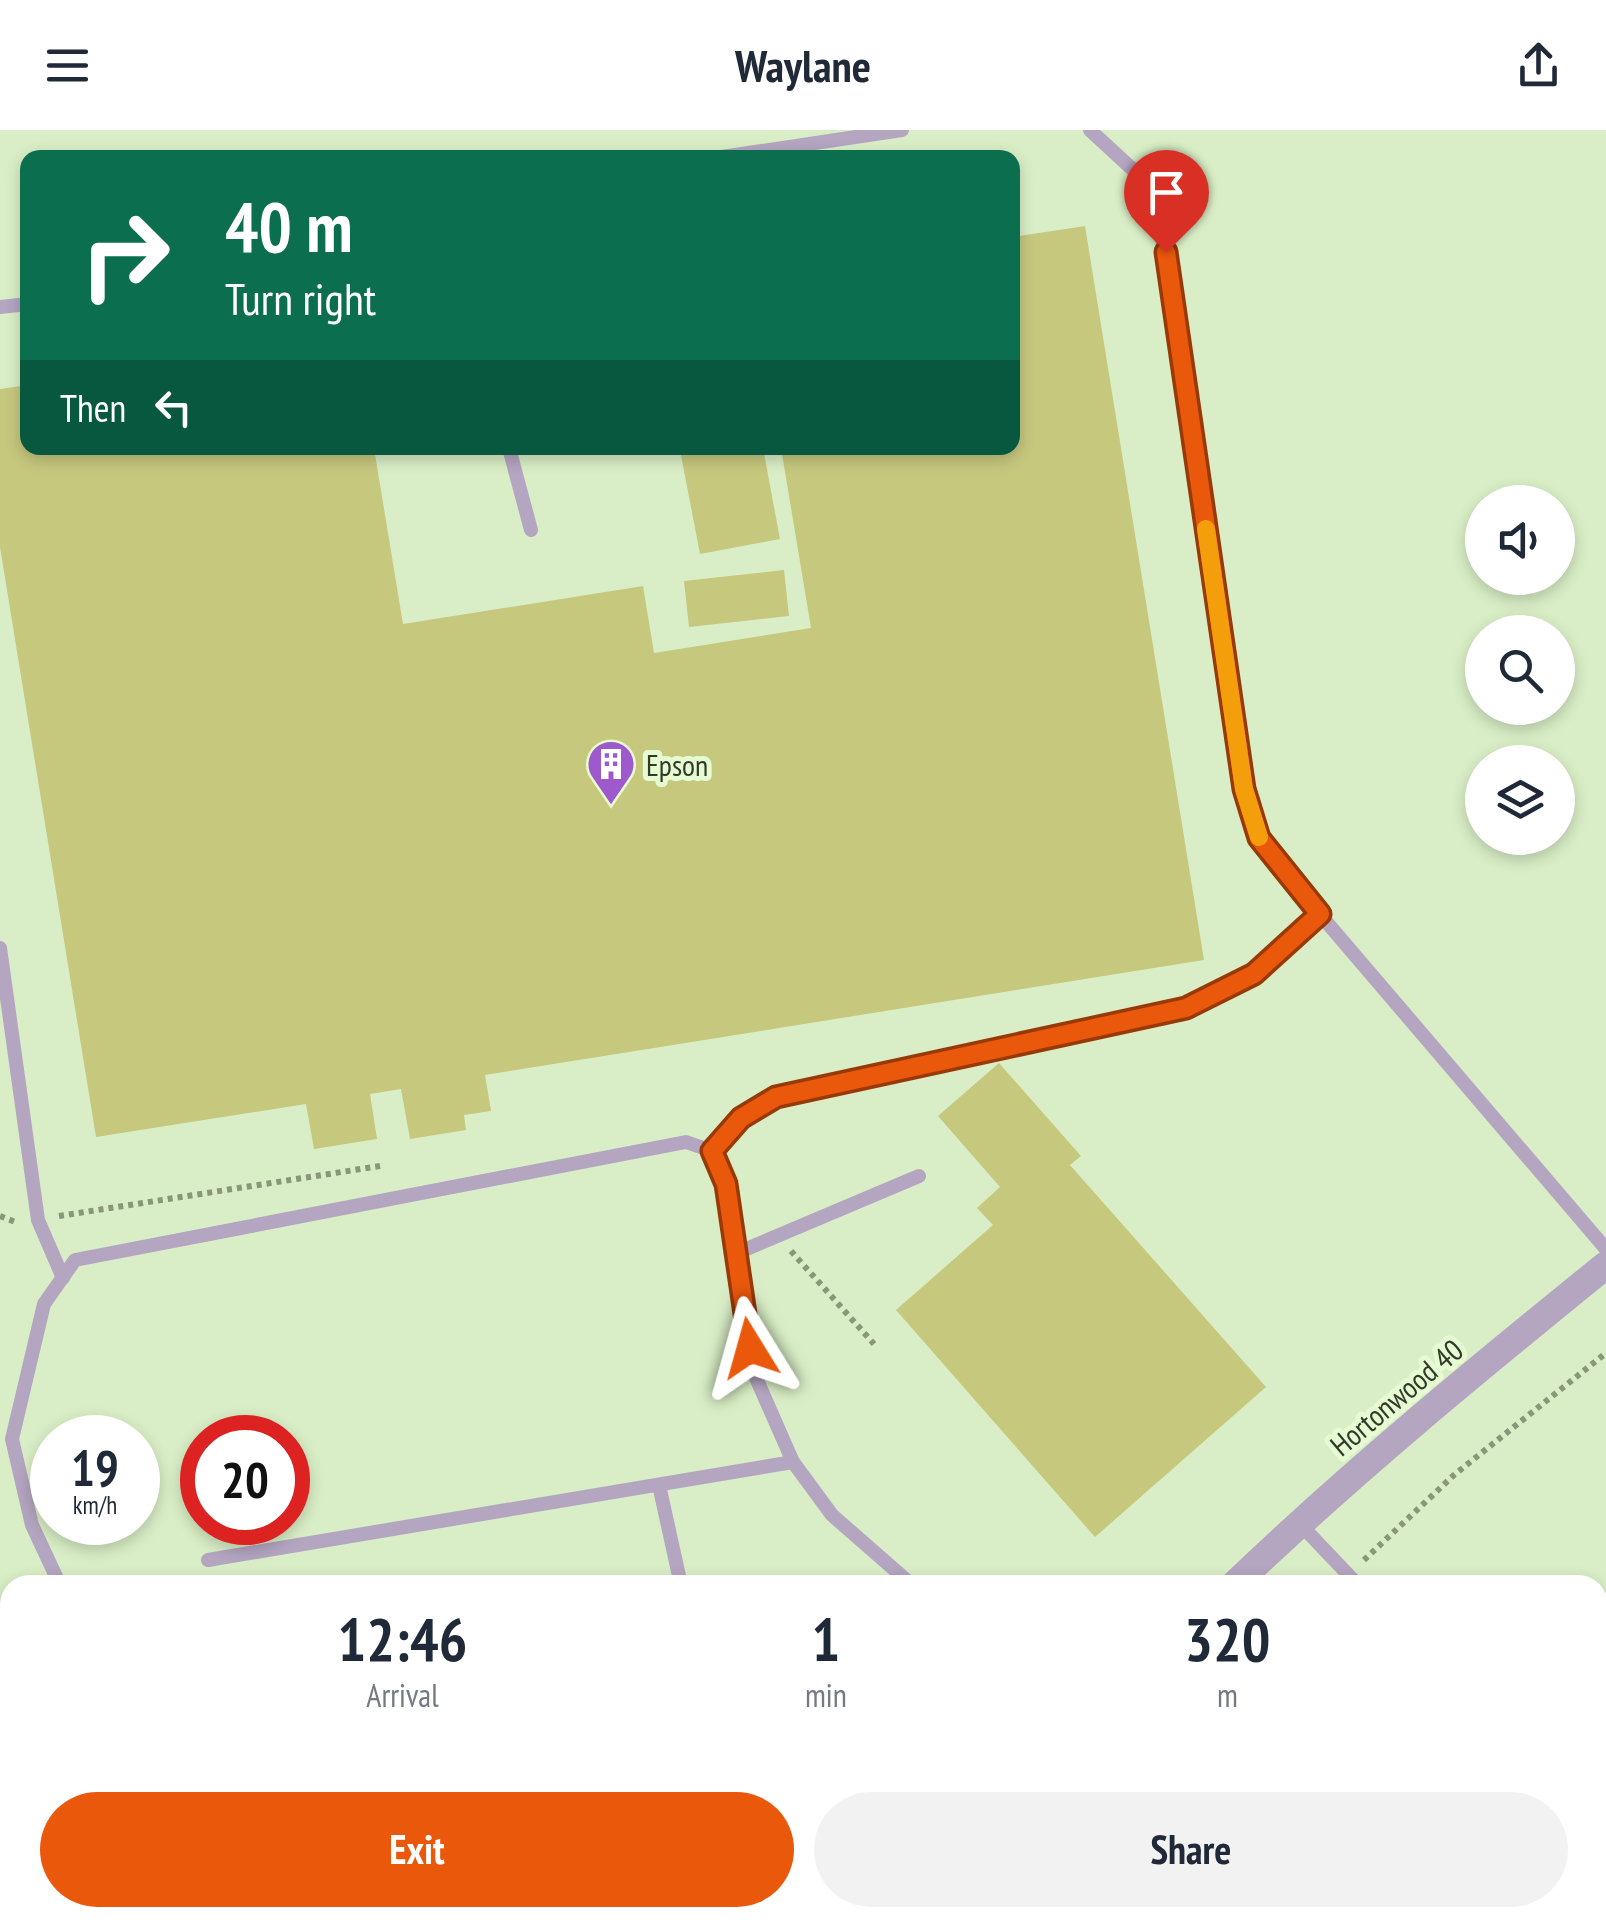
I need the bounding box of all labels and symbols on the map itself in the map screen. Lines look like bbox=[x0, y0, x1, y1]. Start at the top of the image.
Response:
pin bbox=[1124, 150, 1209, 253]
building icon: Epson bbox=[585, 738, 637, 806]
place label: Epson bbox=[646, 745, 708, 784]
position arrow bbox=[698, 1296, 802, 1400]
street label: Hortonwood 40 bbox=[1321, 1330, 1471, 1464]
speed limit sign: 20 bbox=[180, 1415, 310, 1545]

